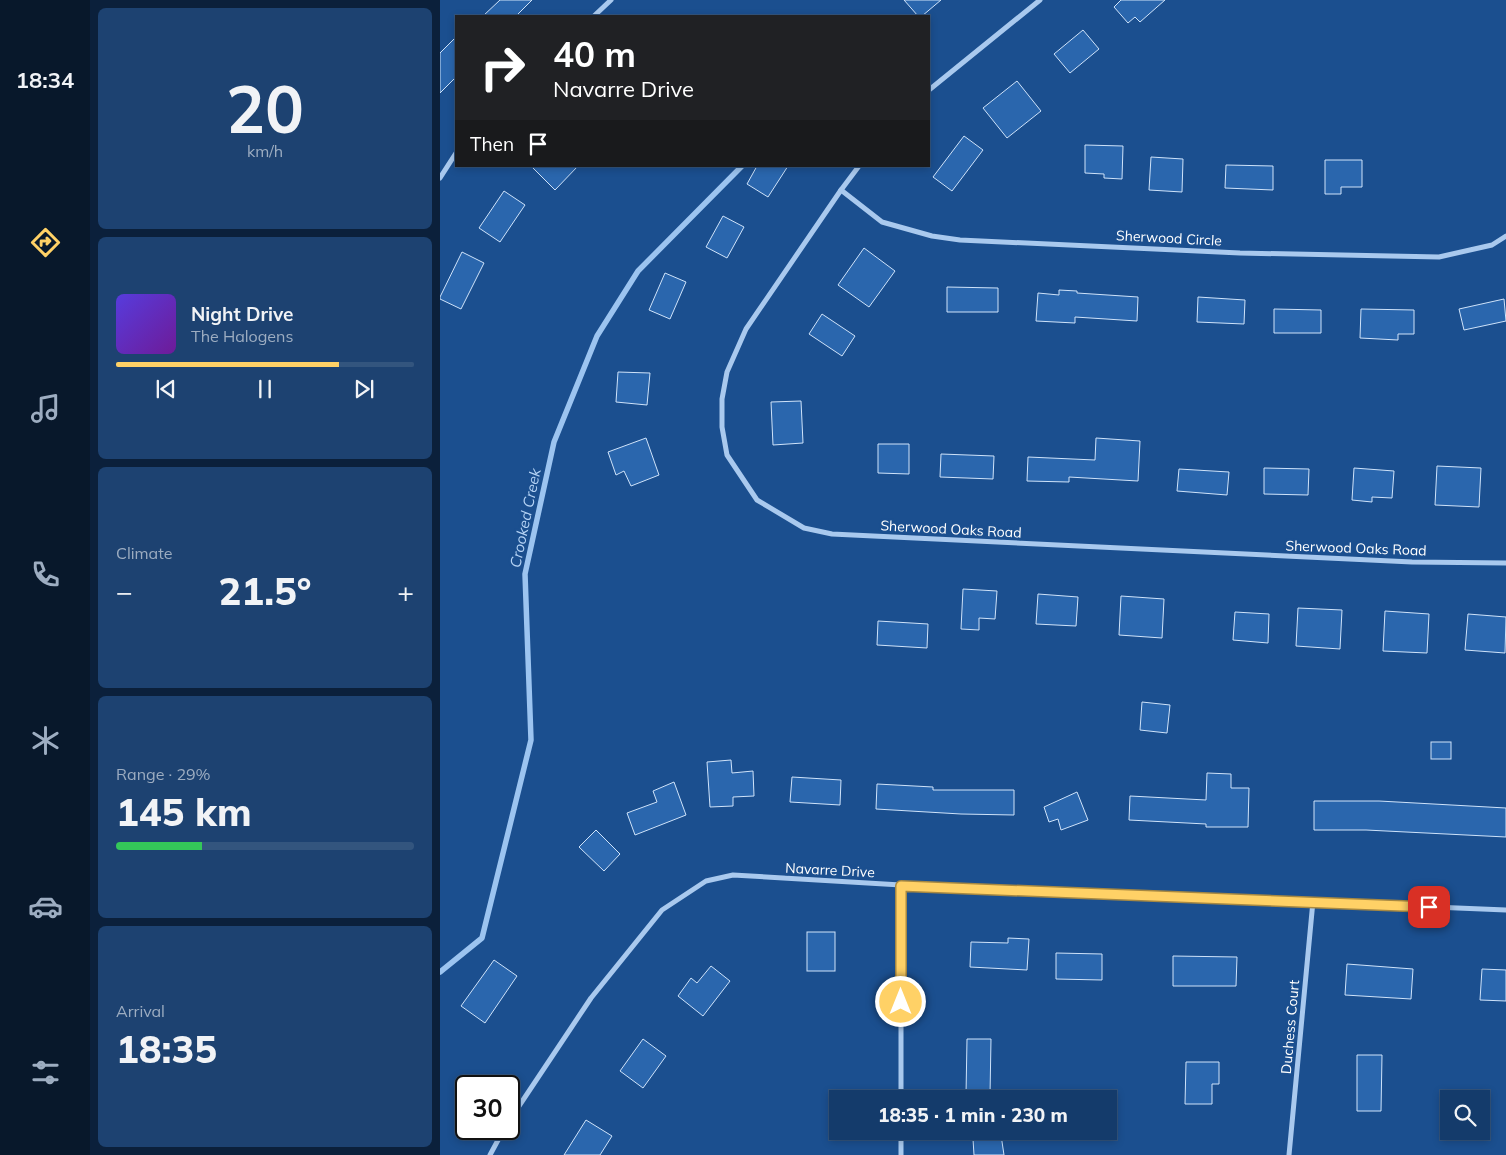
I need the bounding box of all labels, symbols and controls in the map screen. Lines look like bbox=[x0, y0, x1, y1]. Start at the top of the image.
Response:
text: 40 m bbox=[553, 32, 636, 76]
icon: right bbox=[470, 35, 535, 100]
text: 18:34 bbox=[16, 66, 74, 94]
text: 20 bbox=[226, 68, 304, 149]
text: Navarre Drive bbox=[553, 75, 694, 103]
icon: arrive bbox=[524, 130, 552, 158]
text: Then bbox=[470, 132, 514, 156]
text: km/h bbox=[247, 141, 283, 161]
icon: directions bbox=[28, 225, 63, 260]
street label: Sherwood Circle bbox=[1116, 226, 1222, 250]
text: Night Drive bbox=[191, 302, 293, 326]
text: The Halogens bbox=[191, 326, 293, 346]
icon: previous bbox=[152, 375, 180, 403]
icon: pause bbox=[251, 375, 279, 403]
icon: next bbox=[350, 375, 378, 403]
icon: music bbox=[28, 391, 63, 426]
water label: Crooked Creek bbox=[505, 465, 545, 569]
street label: Sherwood Oaks Road bbox=[880, 516, 1022, 542]
street label: Sherwood Oaks Road bbox=[1285, 537, 1427, 559]
text: Climate bbox=[116, 543, 172, 563]
icon: phone bbox=[28, 557, 63, 592]
text: 21.5° bbox=[219, 567, 311, 615]
text: − bbox=[116, 574, 133, 609]
text: + bbox=[397, 574, 414, 609]
icon: climate bbox=[28, 723, 63, 758]
text: Range · 29% bbox=[116, 764, 211, 784]
text: 145 km bbox=[116, 788, 252, 836]
street label: Navarre Drive bbox=[785, 859, 875, 881]
pin bbox=[1408, 886, 1450, 928]
icon: car bbox=[28, 889, 63, 924]
icon: arrive bbox=[1415, 893, 1443, 921]
position arrow bbox=[874, 975, 926, 1027]
street label: Duchess Court bbox=[1277, 979, 1303, 1075]
text: Arrival bbox=[116, 1001, 165, 1021]
text: 18:35 bbox=[116, 1025, 217, 1073]
icon: filters bbox=[28, 1055, 63, 1090]
speed limit sign: 30 bbox=[455, 1075, 520, 1140]
map controls bbox=[1440, 1090, 1490, 1140]
button: search bbox=[1440, 1090, 1490, 1140]
text: 18:35 · 1 min · 230 m bbox=[878, 1103, 1068, 1127]

